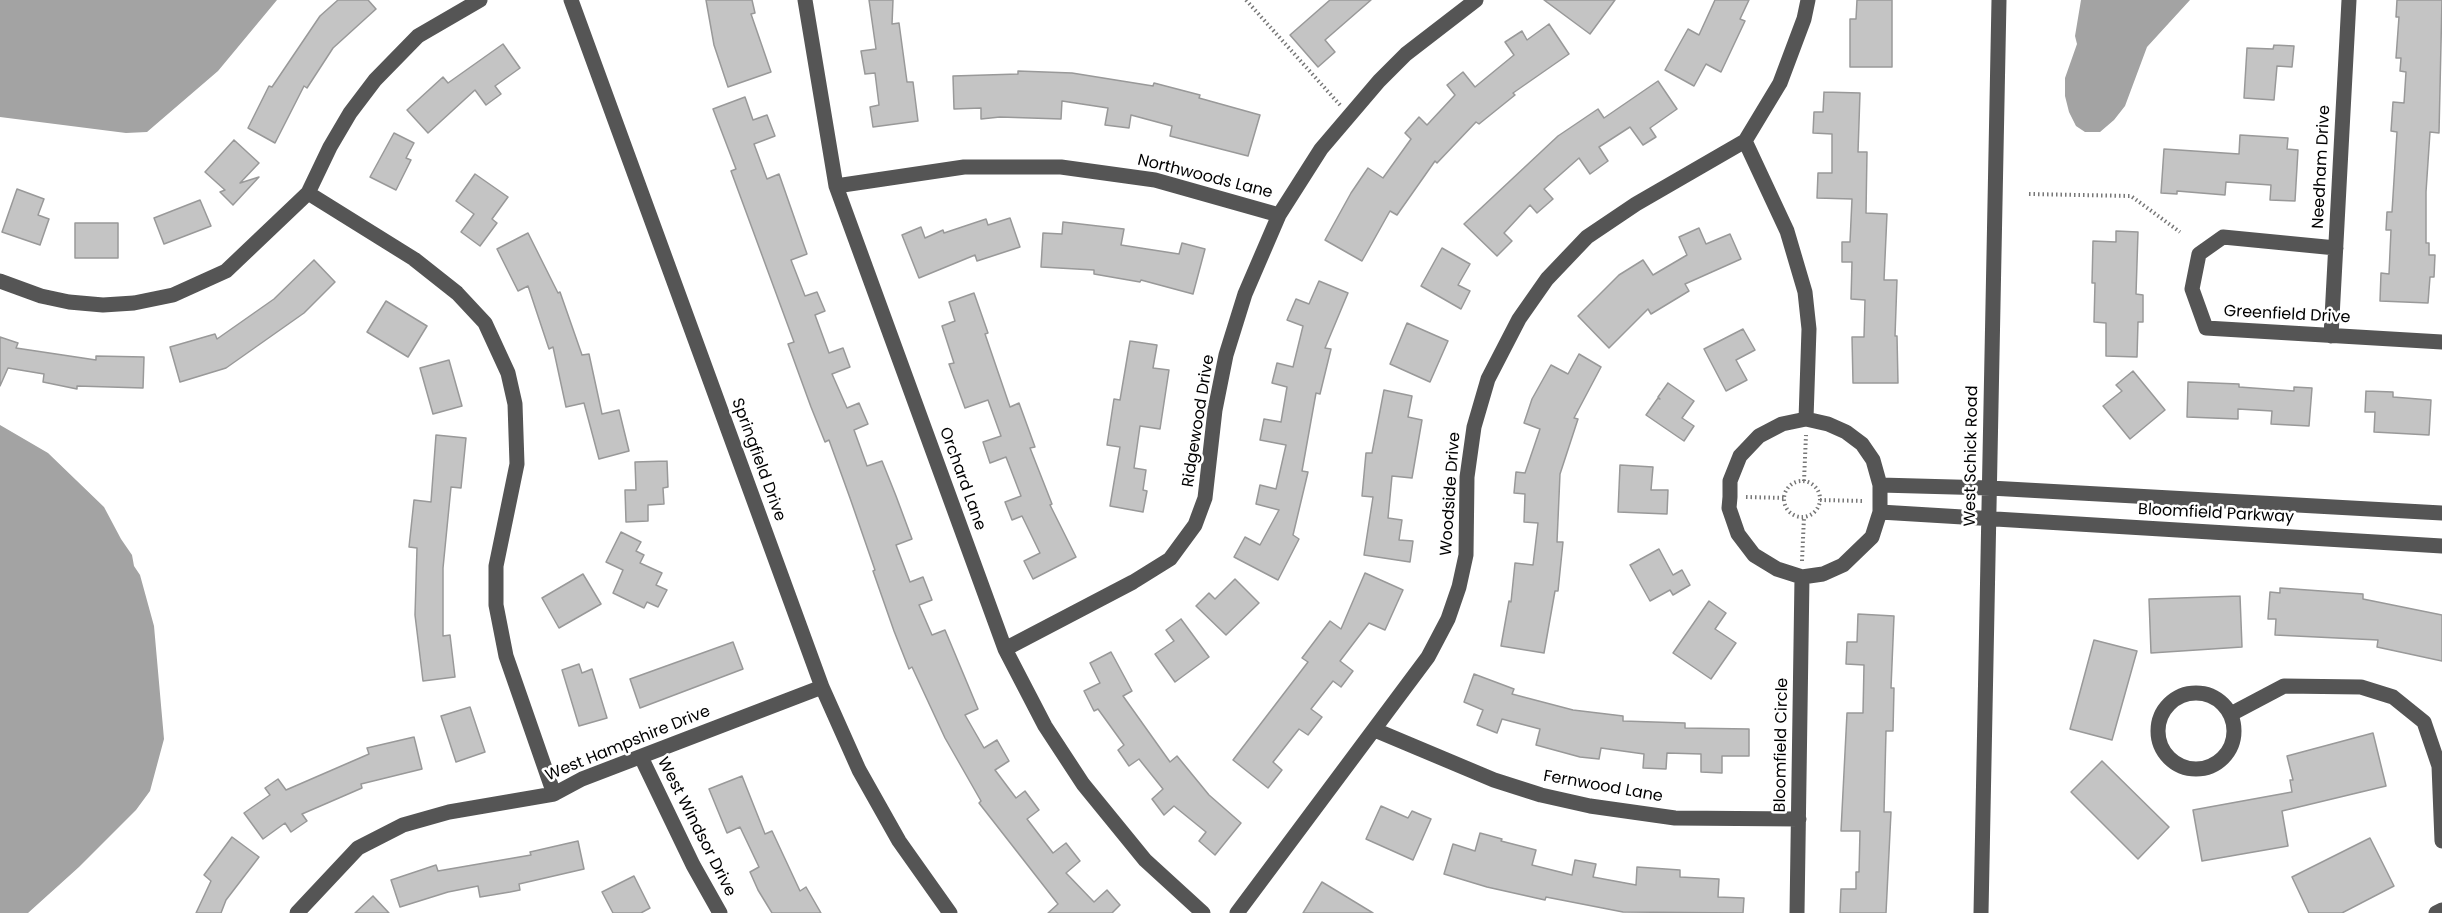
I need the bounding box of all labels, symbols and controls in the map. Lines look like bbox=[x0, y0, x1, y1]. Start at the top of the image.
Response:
street label: Needham Drive bbox=[2309, 105, 2335, 229]
street label: Northwoods Lane bbox=[1136, 151, 1274, 203]
street label: Greenfield Drive bbox=[2223, 302, 2351, 328]
street label: Ridgewood Drive bbox=[1179, 353, 1219, 489]
street label: West Schick Road bbox=[1961, 385, 1983, 527]
street label: Springfield Drive bbox=[727, 396, 789, 524]
street label: Orchard Lane bbox=[934, 425, 990, 533]
street label: Woodside Drive bbox=[1437, 431, 1465, 557]
street label: Bloomfield Parkway bbox=[2138, 500, 2294, 528]
street label: Bloomfield Circle bbox=[1771, 678, 1793, 812]
street label: West Hampshire Drive bbox=[543, 702, 713, 786]
street label: West Windsor Drive bbox=[653, 754, 739, 900]
street label: Fernwood Lane bbox=[1542, 767, 1664, 807]

